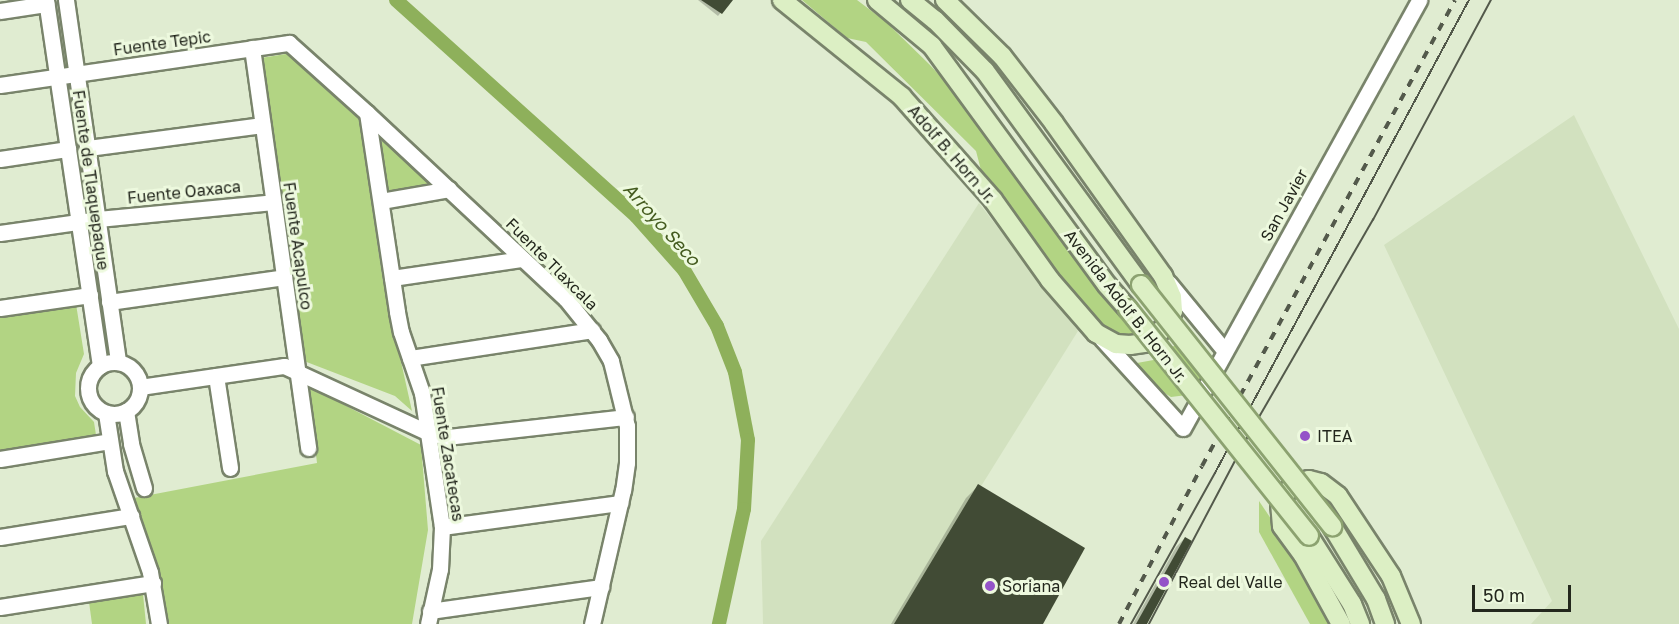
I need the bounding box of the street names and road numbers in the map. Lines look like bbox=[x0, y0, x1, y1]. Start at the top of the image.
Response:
street label: Fuente Tepic bbox=[112, 27, 212, 59]
street label: Fuente de Tlaquepaque bbox=[69, 89, 113, 271]
street label: Adolf B. Horn Jr. bbox=[904, 101, 1000, 207]
street label: San Javier bbox=[1256, 166, 1312, 244]
street label: Fuente Oaxaca bbox=[126, 176, 242, 208]
street label: Fuente Acapulco bbox=[280, 181, 316, 311]
street label: Fuente Tlaxcala bbox=[502, 214, 602, 314]
street label: Avenida Adolf B. Horn Jr. bbox=[1060, 226, 1192, 386]
street label: Fuente Zacatecas bbox=[428, 385, 468, 523]

